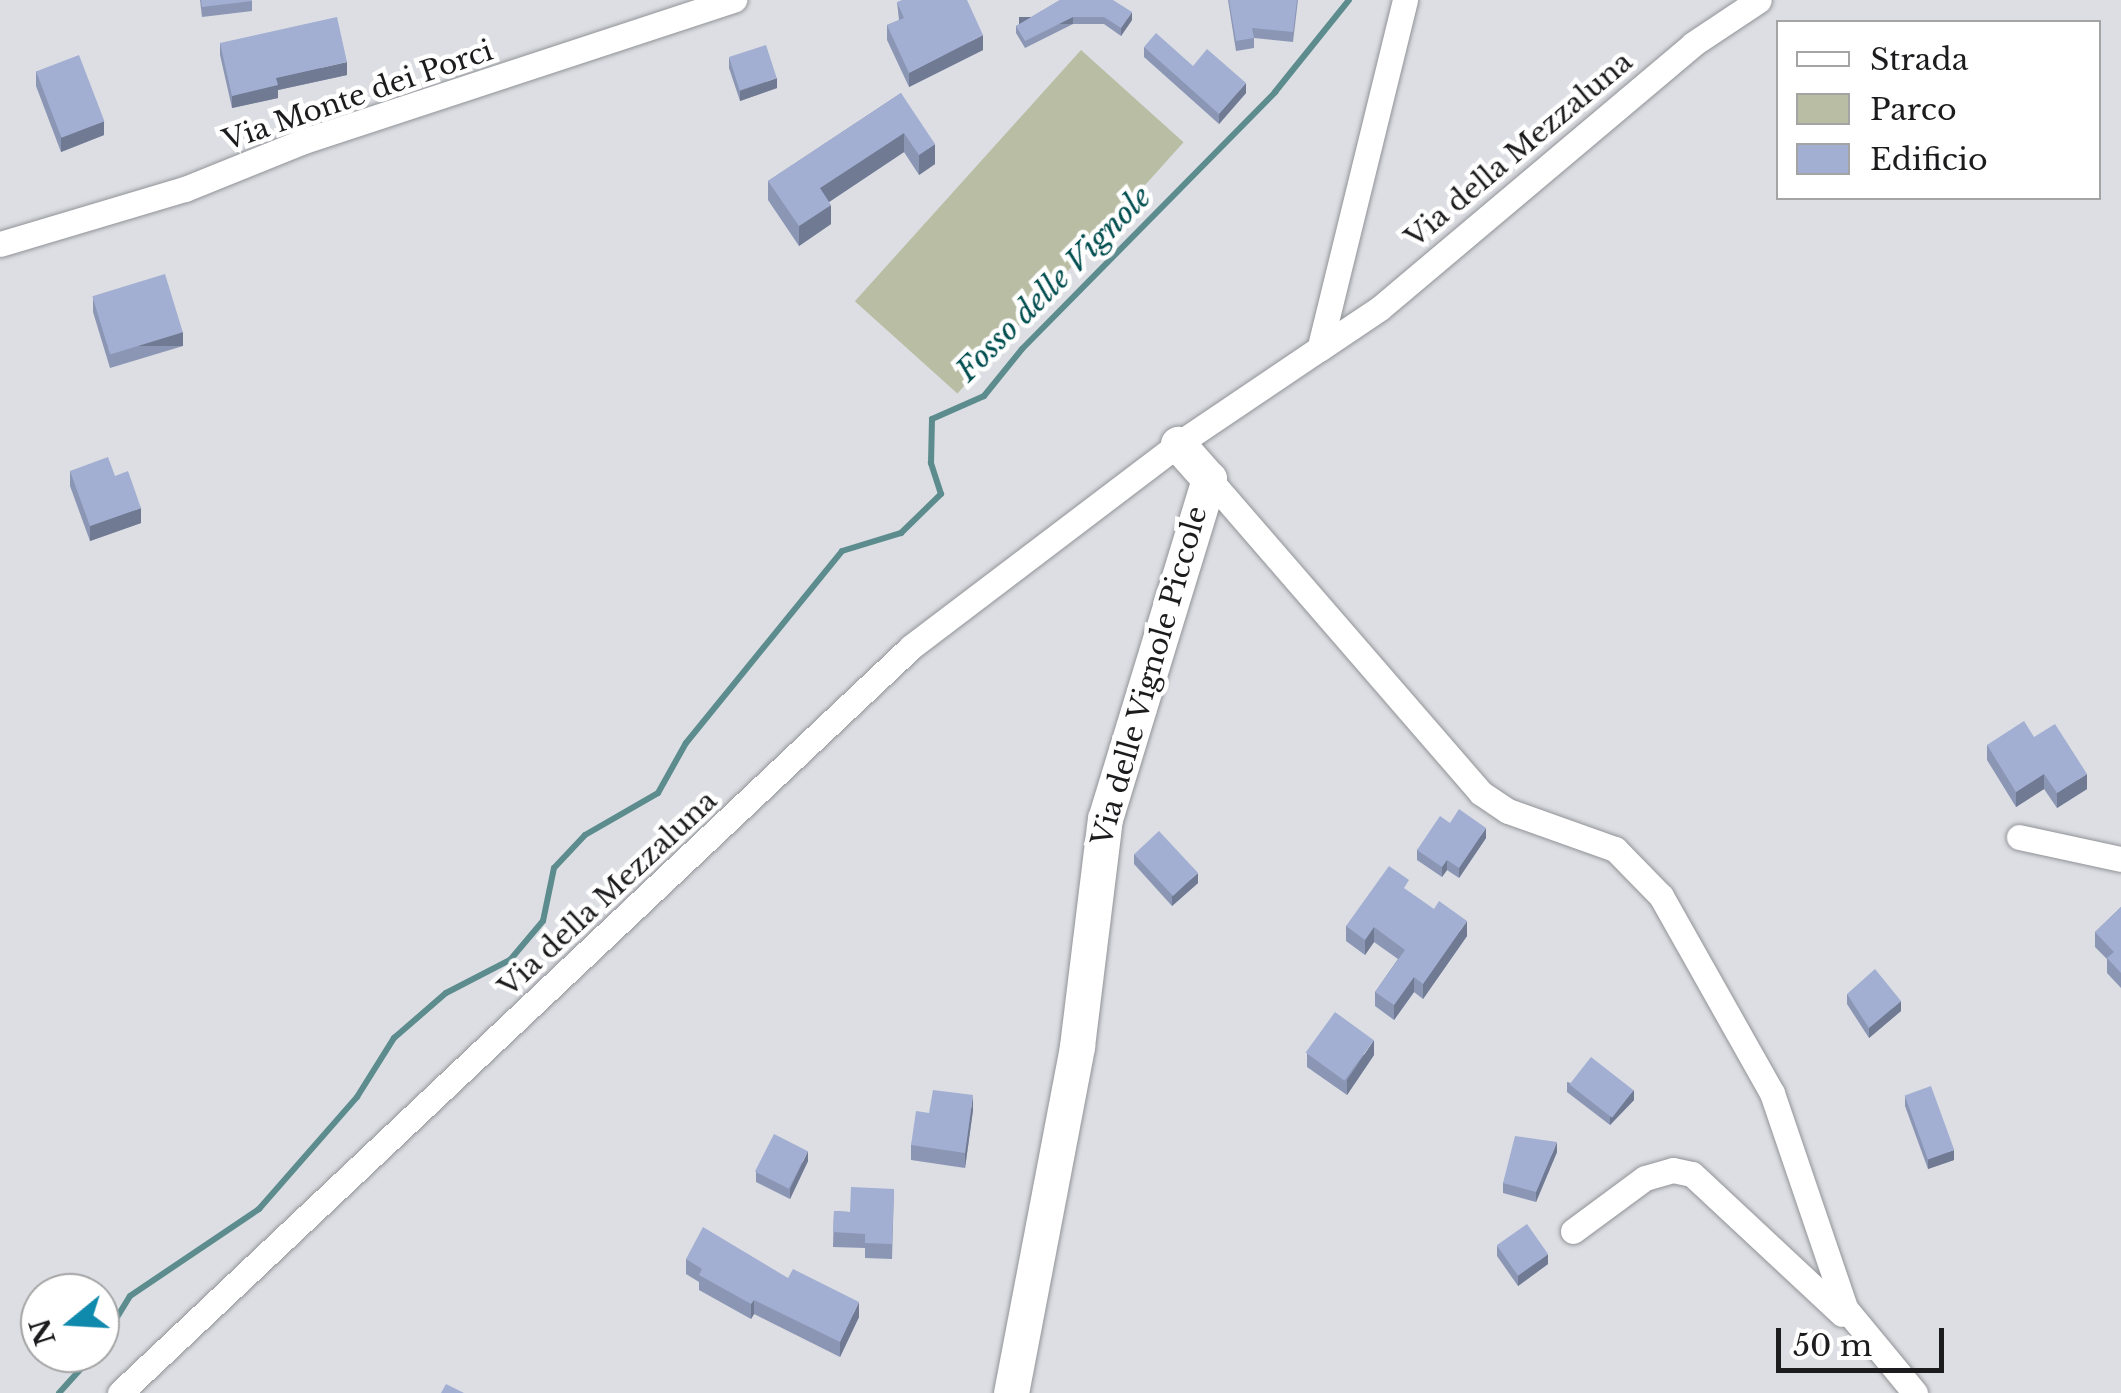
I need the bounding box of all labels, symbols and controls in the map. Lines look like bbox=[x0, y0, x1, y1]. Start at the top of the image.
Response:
legend bbox=[1776, 20, 2101, 200]
street label: Via Monte dei Porci bbox=[218, 34, 498, 158]
text: Strada bbox=[1870, 41, 1968, 78]
street label: Via della Mezzaluna bbox=[1398, 45, 1640, 255]
text: Parco bbox=[1870, 91, 1957, 128]
text: Edificio bbox=[1870, 141, 1988, 178]
water label: Fosso delle Vignole bbox=[949, 179, 1159, 389]
street label: Via delle Vignole Piccole bbox=[1085, 502, 1215, 850]
street label: Via della Mezzaluna bbox=[492, 784, 724, 1004]
north arrow bbox=[20, 1273, 120, 1373]
scale bar bbox=[1781, 1308, 1948, 1370]
text: N bbox=[22, 1314, 64, 1350]
text: 50 m bbox=[1793, 1327, 1872, 1364]

